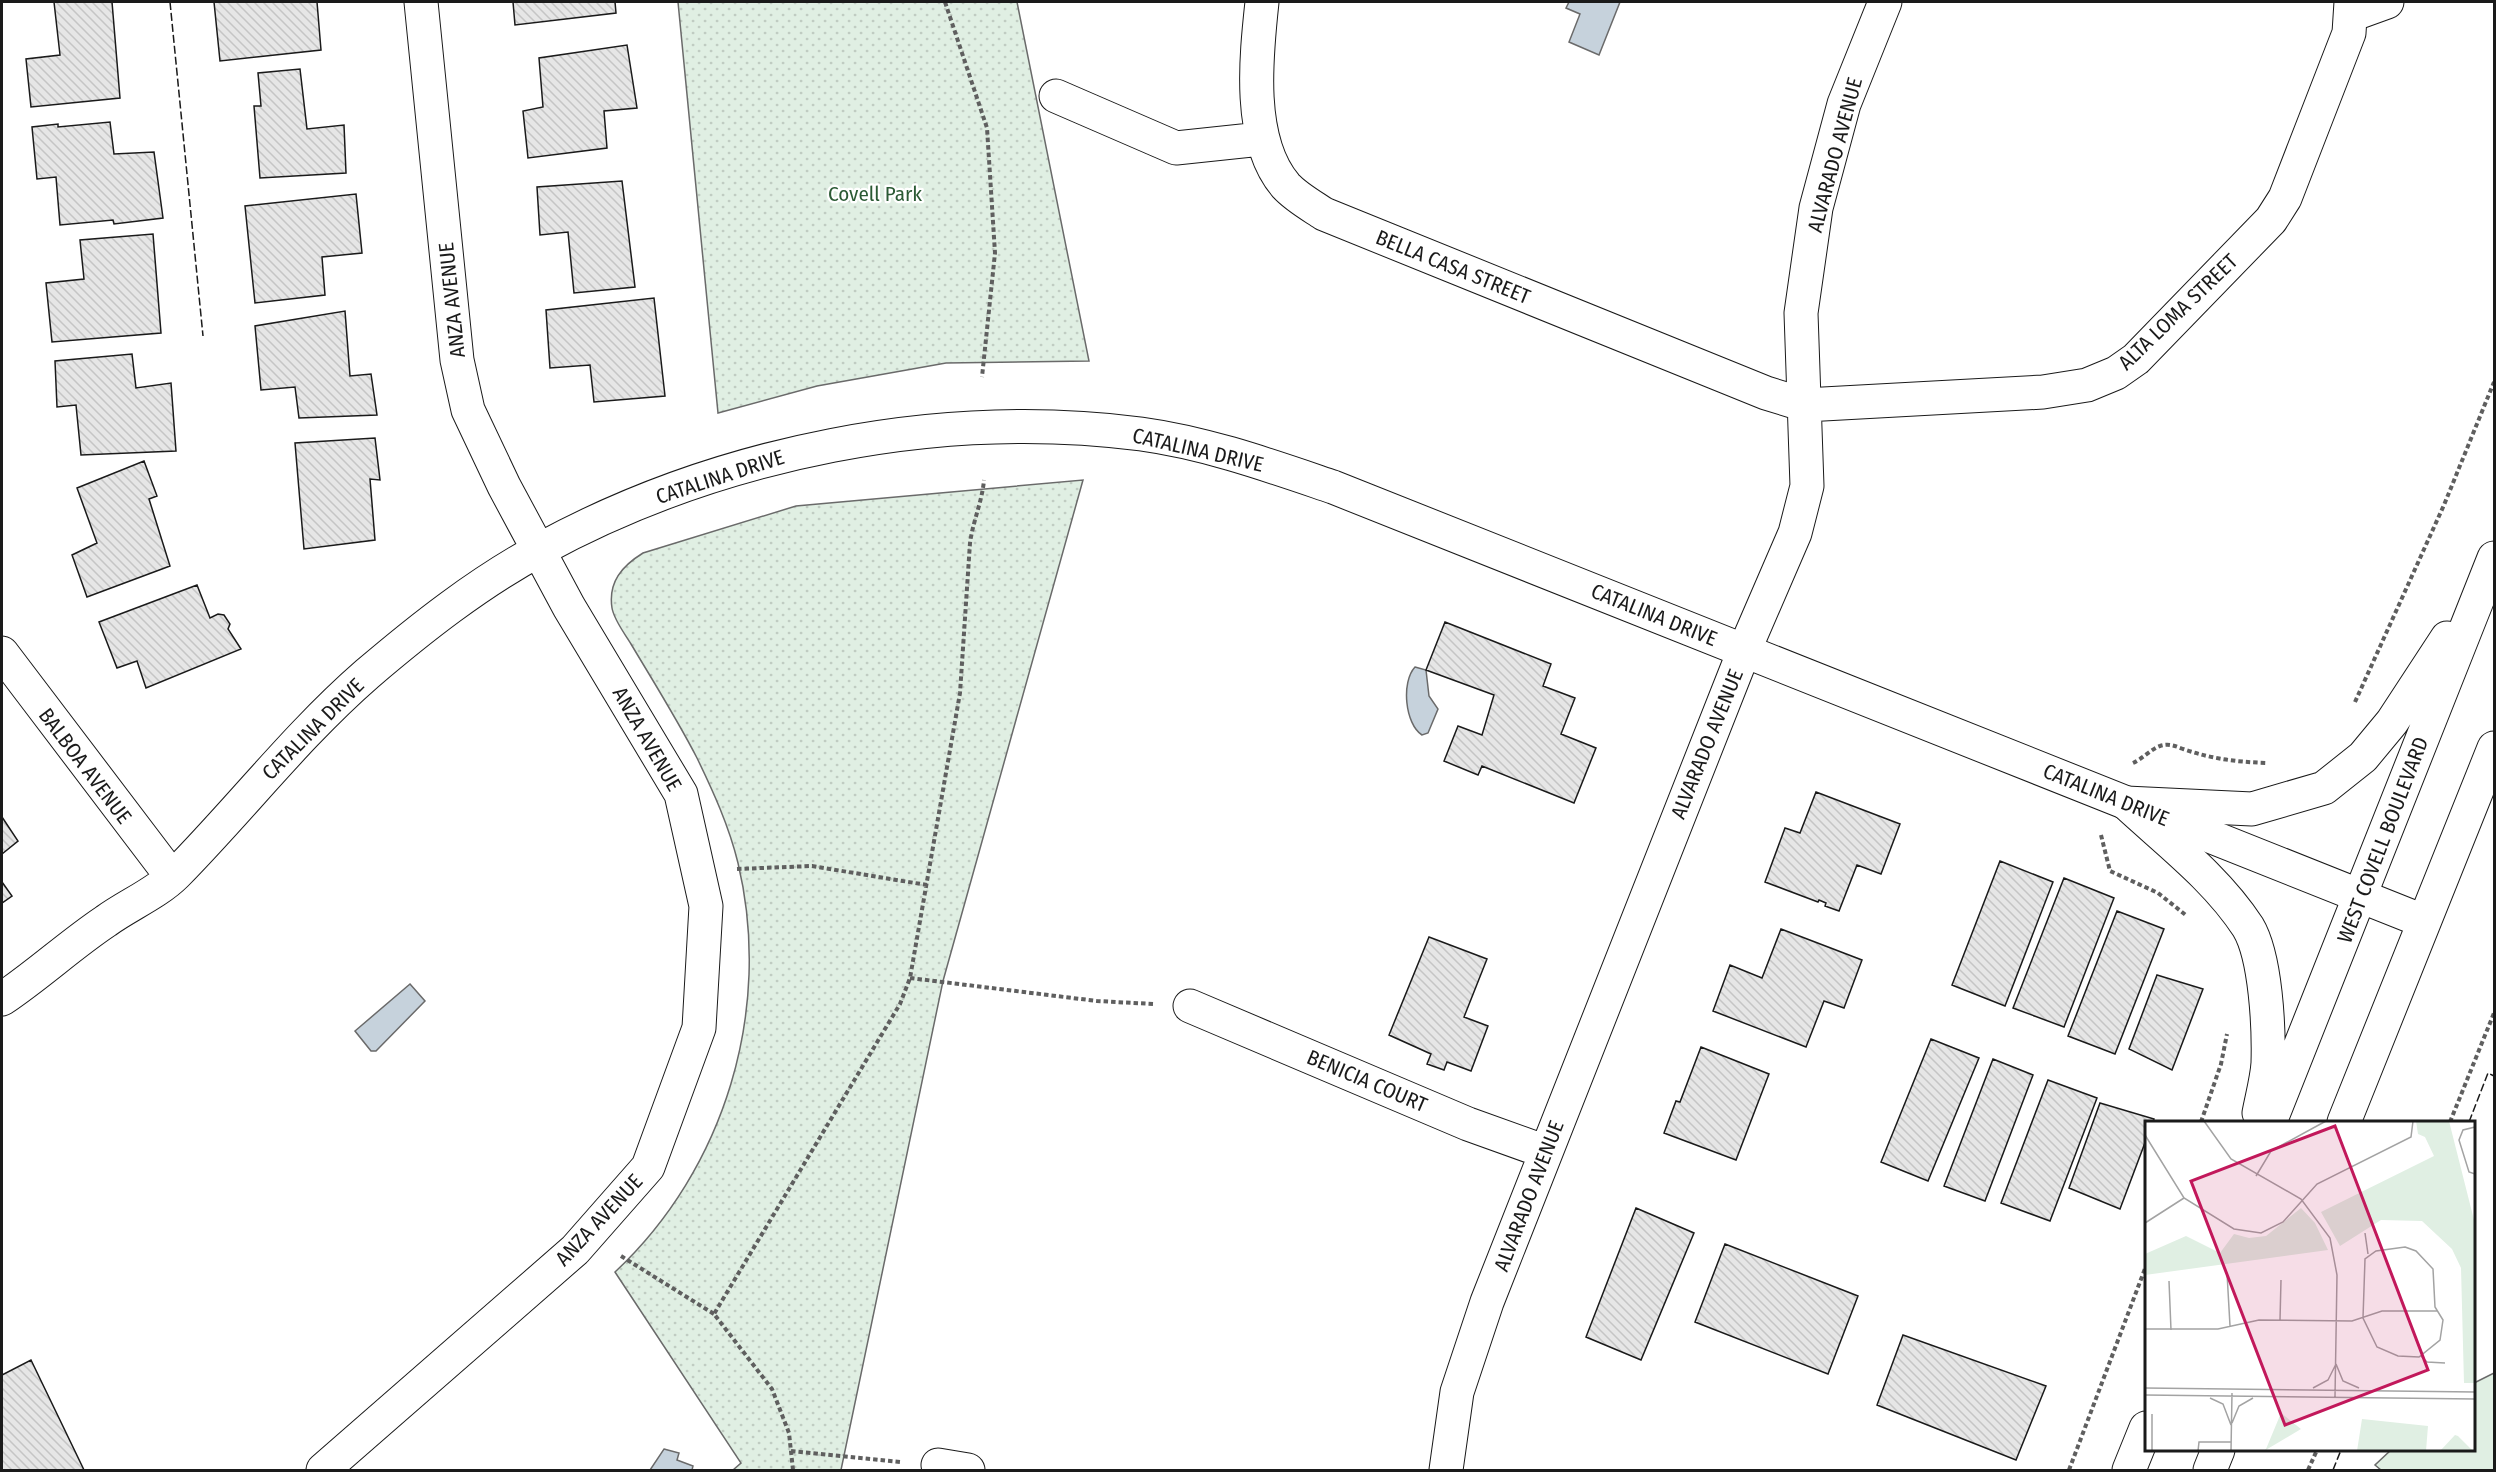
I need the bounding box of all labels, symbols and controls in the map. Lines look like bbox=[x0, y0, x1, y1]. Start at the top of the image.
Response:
street label: ALVARADO AVENUE bbox=[1802, 75, 1868, 235]
park label: Covell Park bbox=[828, 181, 922, 207]
street label: BELLA CASA STREET bbox=[1372, 224, 1534, 310]
street label: ANZA AVENUE bbox=[433, 241, 471, 359]
street label: ALTA LOMA STREET bbox=[2113, 248, 2243, 376]
street label: CATALINA DRIVE bbox=[1130, 422, 1266, 478]
street label: CATALINA DRIVE bbox=[652, 444, 788, 510]
street label: CATALINA DRIVE bbox=[1587, 578, 1721, 652]
street label: ALVARADO AVENUE bbox=[1665, 665, 1749, 823]
street label: CATALINA DRIVE bbox=[257, 672, 370, 785]
street label: ANZA AVENUE bbox=[607, 682, 687, 796]
street label: BALBOA AVENUE bbox=[33, 703, 137, 829]
street label: WEST COVELL BOULEVARD bbox=[2332, 733, 2434, 947]
street label: CATALINA DRIVE bbox=[2039, 758, 2173, 832]
street label: BENICIA COURT bbox=[1303, 1044, 1431, 1118]
street label: ALVARADO AVENUE bbox=[1488, 1117, 1570, 1275]
inset map bbox=[2145, 1121, 2475, 1451]
street label: ANZA AVENUE bbox=[550, 1169, 648, 1271]

